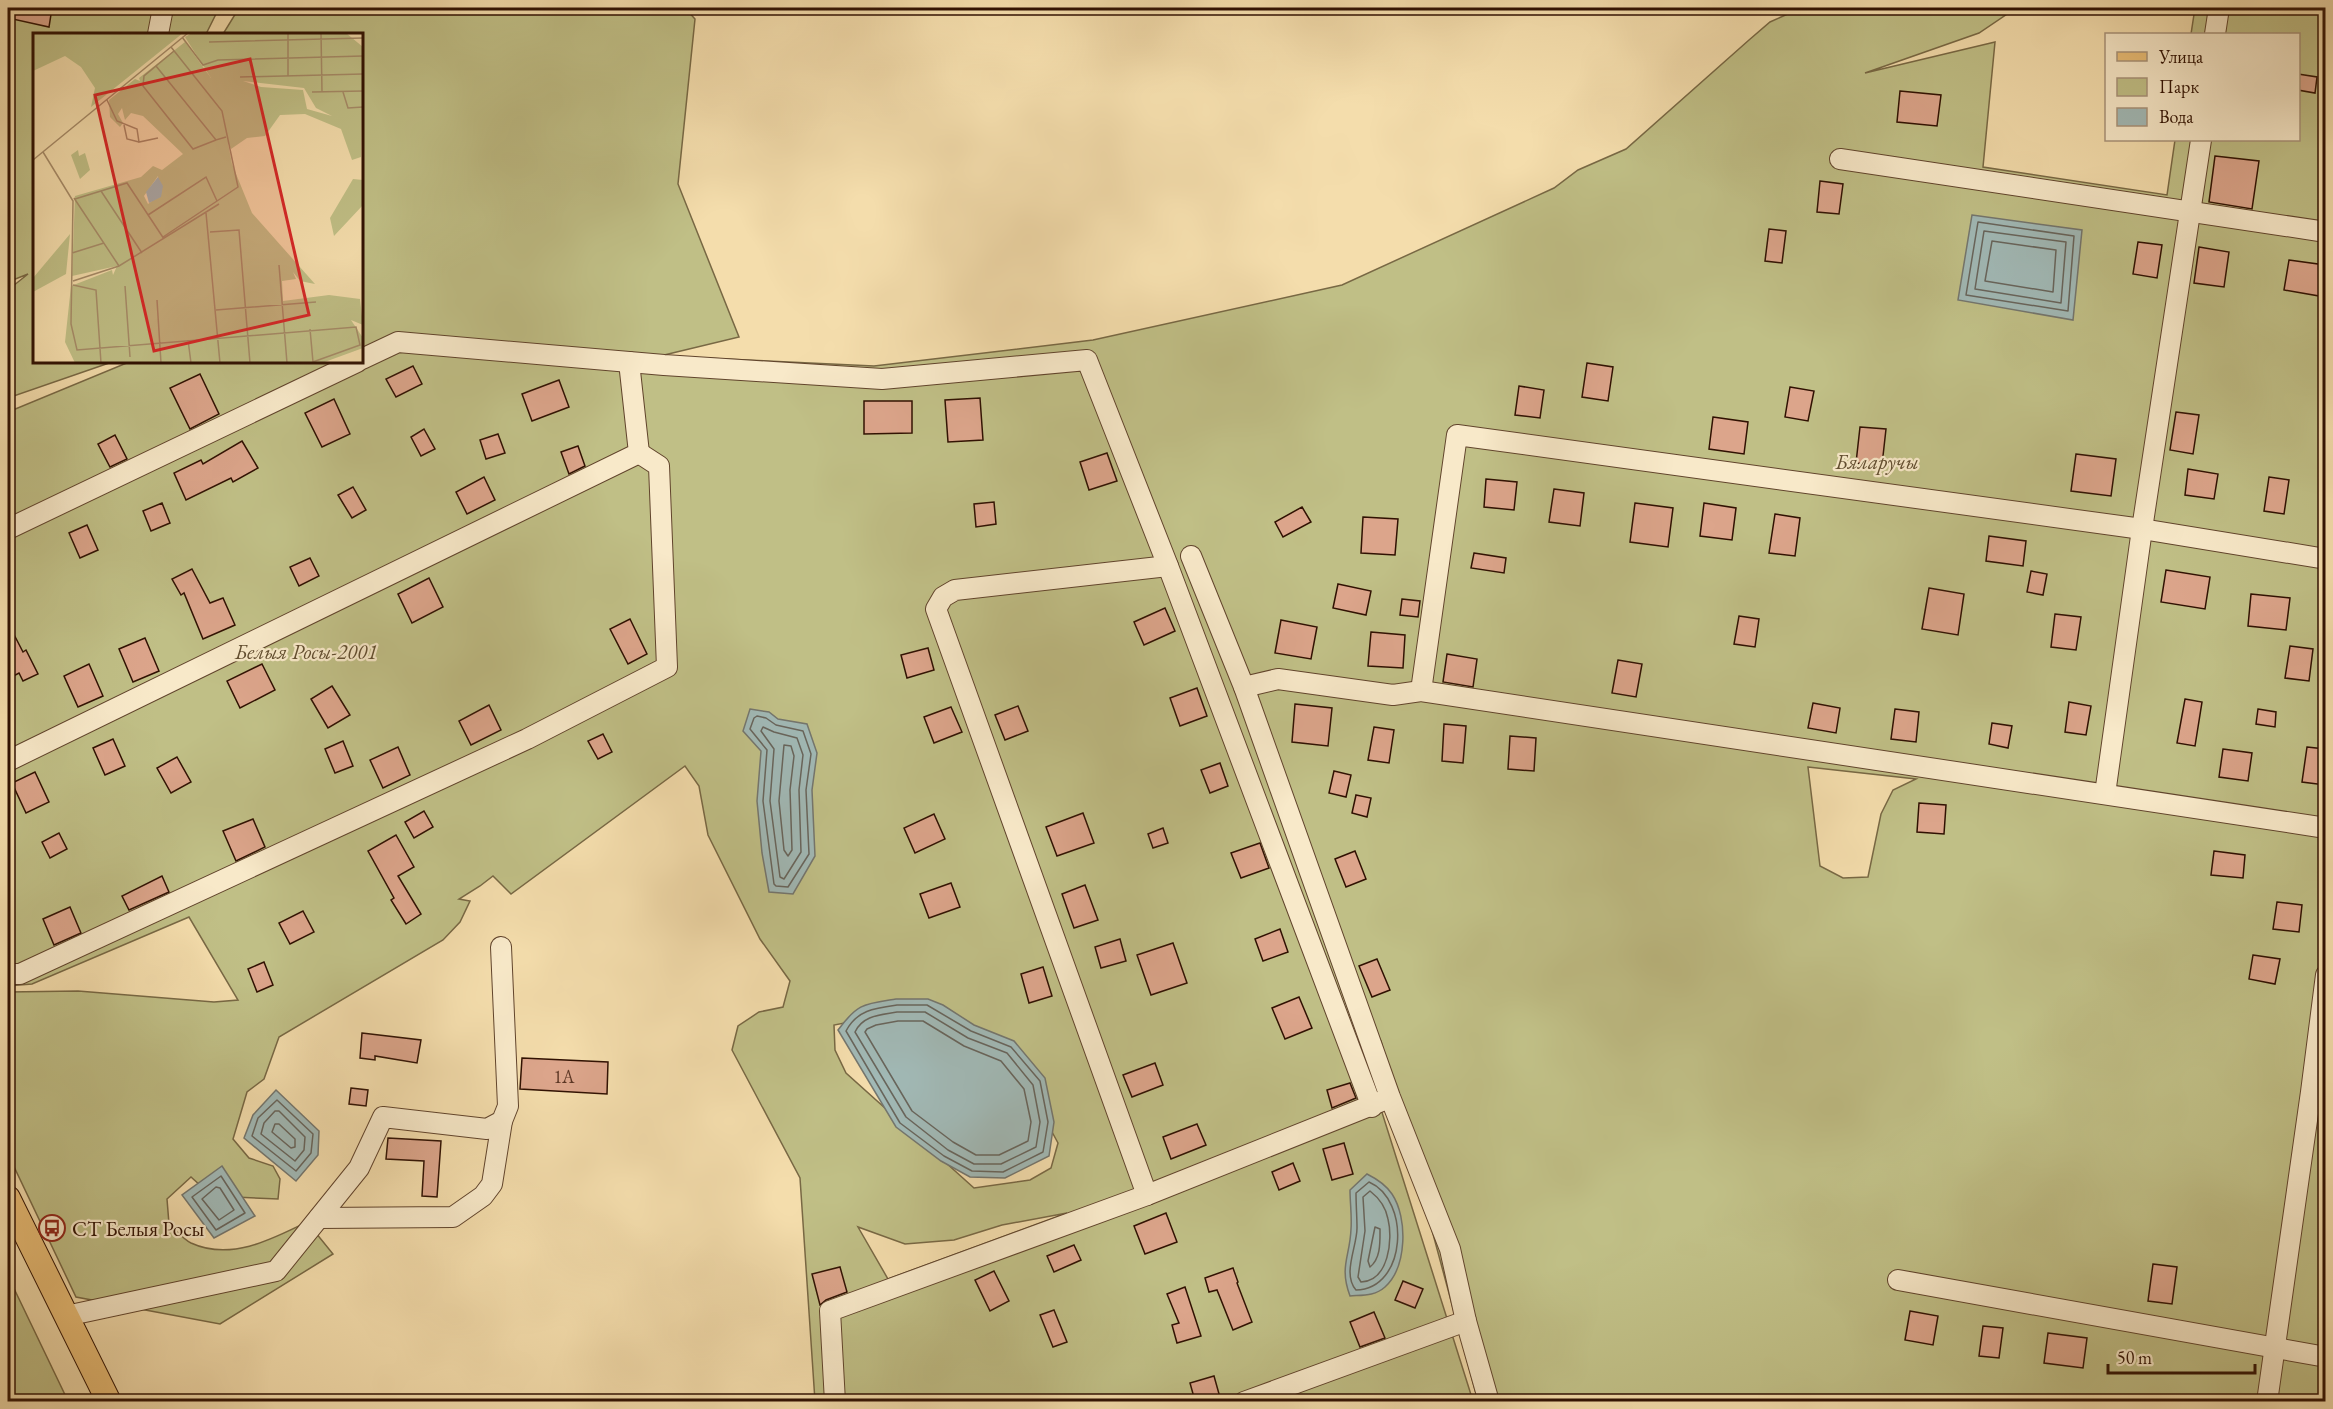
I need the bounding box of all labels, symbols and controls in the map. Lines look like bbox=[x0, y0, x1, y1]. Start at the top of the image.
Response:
inset map bbox=[33, 33, 363, 363]
legend bbox=[2105, 33, 2300, 141]
text: Улица bbox=[2158, 45, 2204, 68]
text: Парк bbox=[2159, 75, 2199, 98]
text: Вода bbox=[2159, 105, 2194, 128]
park label: Бяларучы bbox=[1834, 448, 1919, 475]
park label: Белыя Росы-2001 bbox=[234, 638, 377, 665]
house number: 1А bbox=[553, 1065, 575, 1088]
bus stop icon: СТ Белыя Росы bbox=[37, 1213, 67, 1243]
place label: СТ Белыя Росы bbox=[72, 1215, 204, 1242]
scale bar bbox=[2108, 1337, 2255, 1375]
text: 50 m bbox=[2117, 1346, 2152, 1369]

